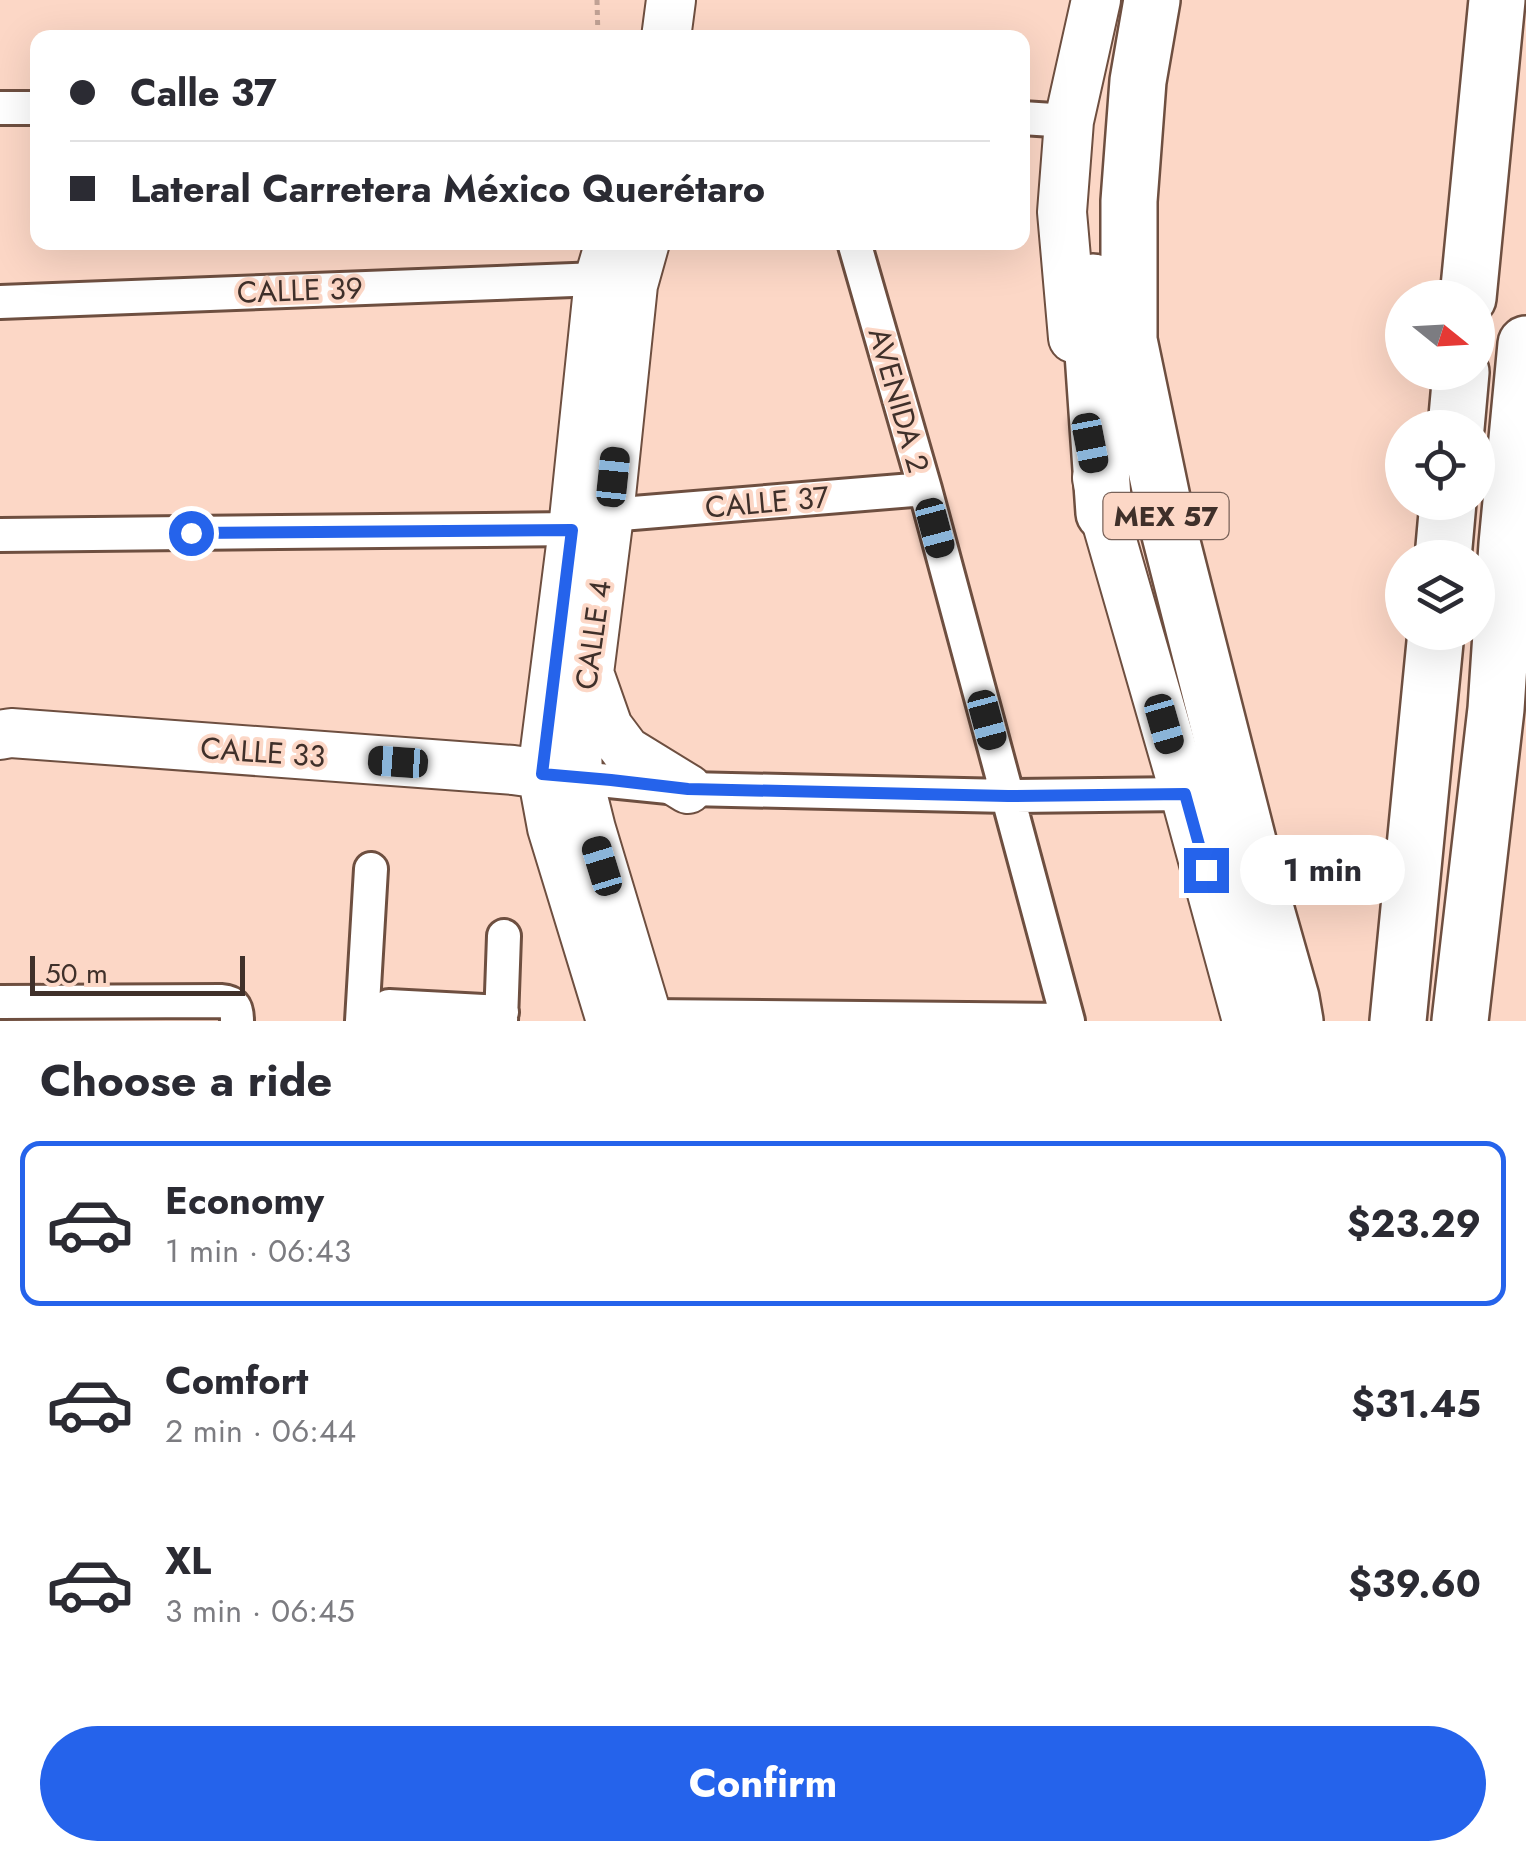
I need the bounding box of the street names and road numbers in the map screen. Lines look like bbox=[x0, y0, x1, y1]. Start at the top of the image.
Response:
street label: CALLE 39 bbox=[236, 266, 364, 314]
street label: AVENIDA 2 bbox=[858, 322, 940, 478]
street label: CALLE 37 bbox=[703, 475, 831, 529]
road number: MEX 57 bbox=[1104, 493, 1228, 539]
street label: CALLE 4 bbox=[564, 578, 622, 692]
street label: CALLE 33 bbox=[199, 726, 327, 778]

